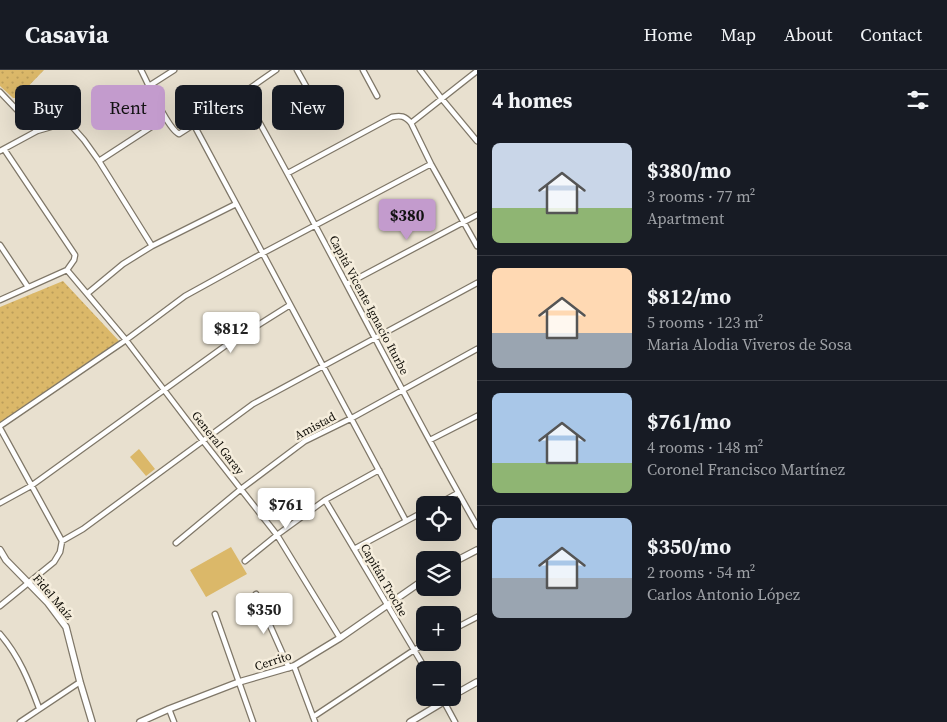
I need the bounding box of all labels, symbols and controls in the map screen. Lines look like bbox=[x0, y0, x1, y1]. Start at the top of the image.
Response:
text: Casavia bbox=[25, 18, 109, 51]
text: Home bbox=[644, 22, 693, 47]
text: Map bbox=[721, 22, 756, 47]
text: About bbox=[784, 22, 832, 47]
text: Contact bbox=[860, 22, 922, 47]
chip: Buy bbox=[15, 85, 81, 130]
chip: Rent bbox=[91, 85, 165, 130]
chip: Filters bbox=[175, 85, 262, 130]
chip: New bbox=[272, 85, 344, 130]
text: 4 homes bbox=[492, 86, 572, 115]
icon: filters bbox=[904, 86, 932, 114]
text: $380/mo bbox=[647, 156, 731, 185]
icon: home bbox=[532, 163, 592, 223]
text: 3 rooms · 77 m² bbox=[647, 185, 755, 207]
pin: $380 bbox=[377, 198, 437, 241]
text: $380 bbox=[390, 204, 424, 226]
text: Apartment bbox=[647, 207, 724, 229]
street label: Capitá Vicente Ignacio Iturbe bbox=[325, 233, 413, 377]
text: $812/mo bbox=[647, 282, 731, 311]
icon: home bbox=[532, 288, 592, 348]
text: 5 rooms · 123 m² bbox=[647, 311, 763, 333]
pin: $812 bbox=[201, 312, 261, 354]
text: $812 bbox=[214, 317, 248, 339]
text: Maria Alodia Viveros de Sosa bbox=[647, 333, 852, 355]
text: $761/mo bbox=[647, 407, 731, 436]
street label: General Garay bbox=[188, 408, 248, 479]
street label: Amistad bbox=[292, 408, 339, 443]
icon: home bbox=[532, 413, 592, 473]
text: 4 rooms · 148 m² bbox=[647, 436, 763, 458]
text: Coronel Francisco Martínez bbox=[647, 458, 845, 480]
pin: $761 bbox=[256, 488, 316, 530]
text: $761 bbox=[269, 493, 303, 515]
map controls bbox=[416, 496, 461, 706]
button: locate bbox=[416, 496, 461, 541]
text: $350/mo bbox=[647, 532, 731, 561]
icon: home bbox=[532, 538, 592, 598]
street label: Capitán Troche bbox=[357, 541, 411, 619]
button: layers bbox=[416, 551, 461, 596]
text: 2 rooms · 54 m² bbox=[647, 561, 755, 583]
street label: Fidel Maíz bbox=[29, 571, 77, 624]
text: Carlos Antonio López bbox=[647, 583, 800, 605]
pin: $350 bbox=[234, 592, 294, 635]
text: $350 bbox=[247, 598, 281, 620]
button: + bbox=[416, 606, 461, 651]
street label: Cerrito bbox=[252, 647, 294, 674]
button: − bbox=[416, 661, 461, 706]

